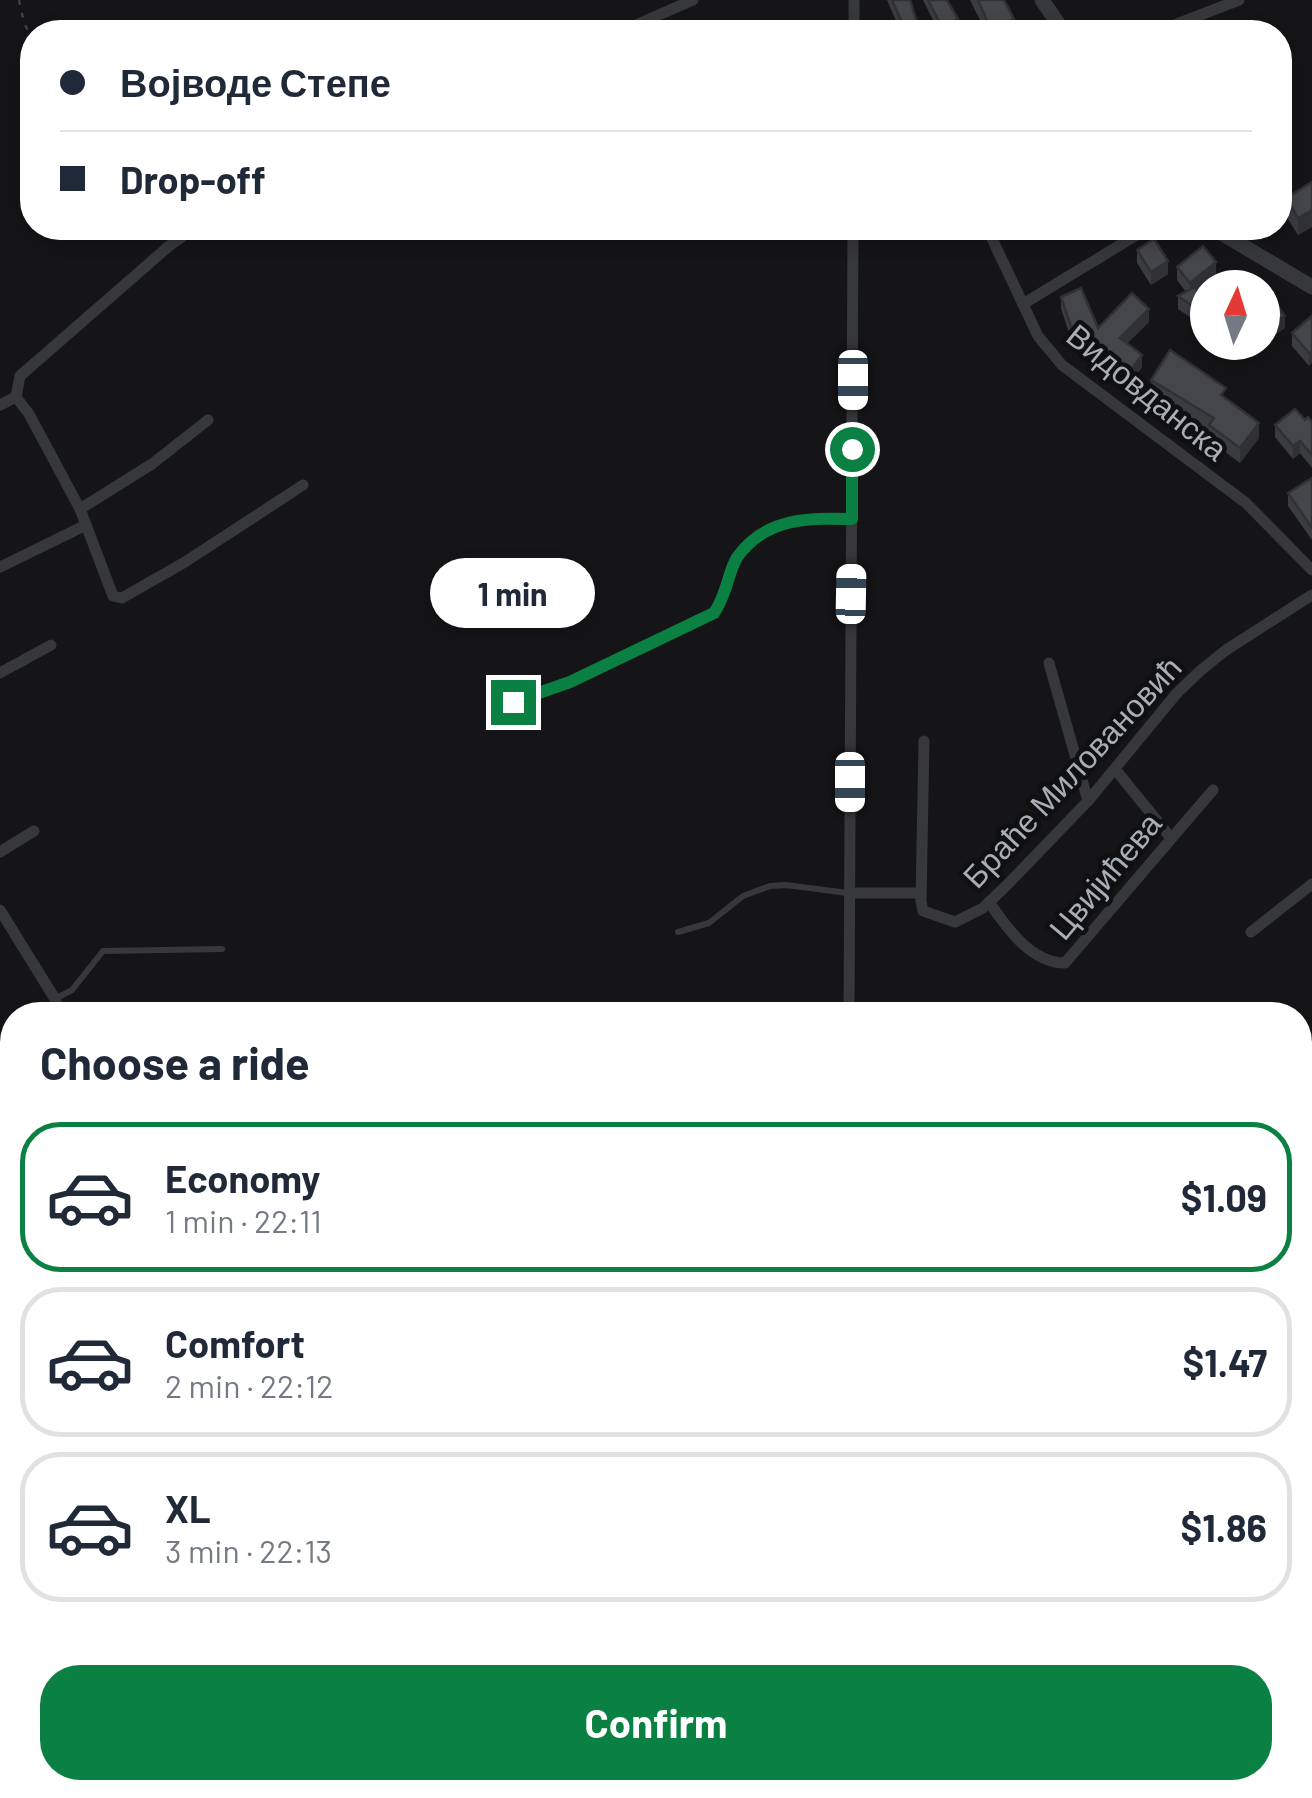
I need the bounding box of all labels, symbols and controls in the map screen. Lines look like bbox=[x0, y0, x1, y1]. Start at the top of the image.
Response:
text: Војводе Степе bbox=[120, 59, 391, 105]
text: Drop-off bbox=[120, 156, 266, 202]
north arrow bbox=[1190, 270, 1280, 360]
map controls bbox=[1190, 270, 1280, 360]
street label: Видовданска bbox=[1060, 315, 1236, 468]
car bbox=[838, 350, 868, 410]
route start bbox=[830, 427, 875, 472]
callout: 1 min bbox=[430, 557, 596, 627]
car bbox=[835, 564, 867, 624]
text: 1 min bbox=[477, 574, 548, 612]
street label: Браће Миловановић bbox=[954, 647, 1189, 895]
route end bbox=[491, 680, 536, 725]
car bbox=[835, 752, 865, 812]
street label: Цвијићева bbox=[1040, 804, 1169, 947]
text: Choose a ride bbox=[40, 1035, 310, 1089]
icon: car bbox=[45, 1152, 135, 1242]
text: Economy bbox=[165, 1155, 320, 1201]
text: $1.09 bbox=[1181, 1174, 1267, 1220]
text: 1 min · 22:11 bbox=[165, 1201, 322, 1239]
icon: car bbox=[45, 1317, 135, 1407]
text: Comfort bbox=[165, 1320, 305, 1366]
text: $1.47 bbox=[1182, 1339, 1267, 1385]
text: 2 min · 22:12 bbox=[165, 1366, 333, 1404]
icon: car bbox=[45, 1482, 135, 1572]
text: XL bbox=[165, 1485, 211, 1531]
text: $1.86 bbox=[1181, 1504, 1267, 1550]
text: 3 min · 22:13 bbox=[165, 1531, 332, 1569]
button: Confirm bbox=[40, 1665, 1272, 1780]

